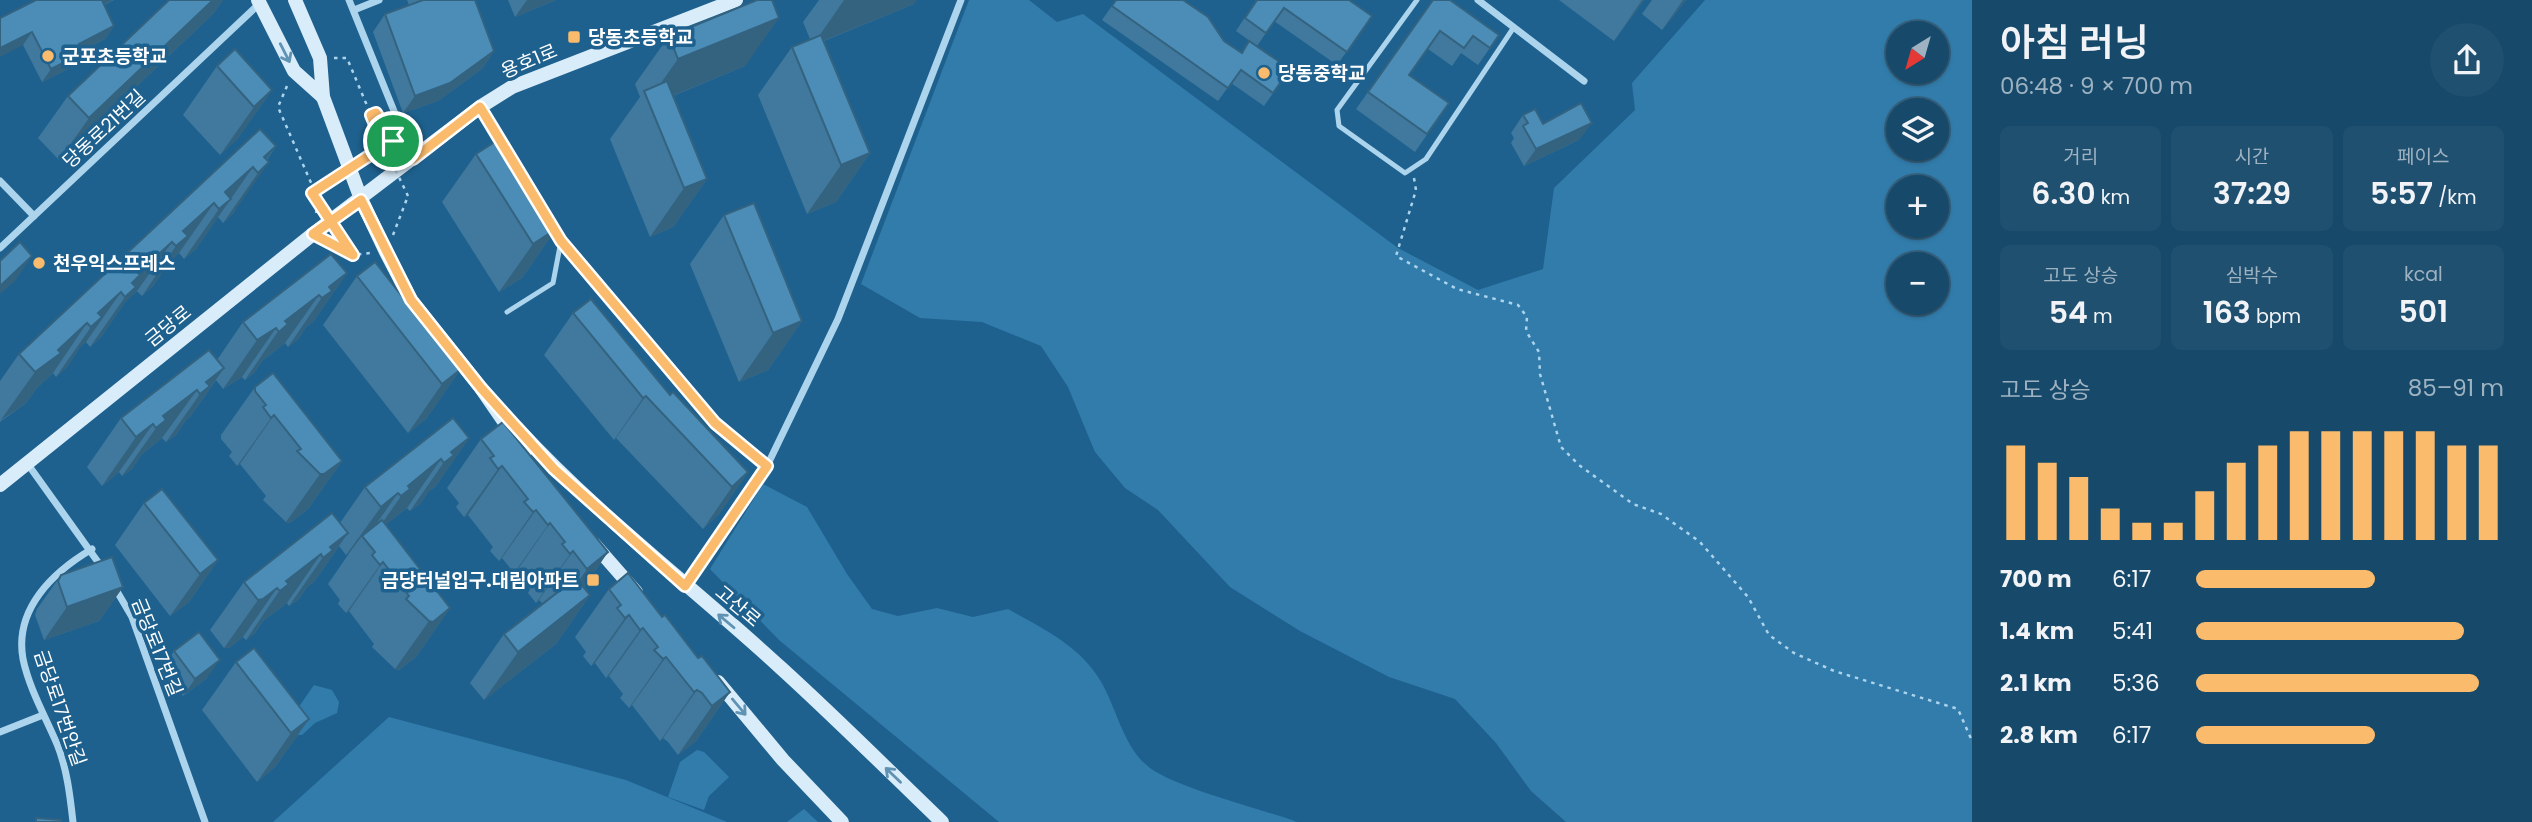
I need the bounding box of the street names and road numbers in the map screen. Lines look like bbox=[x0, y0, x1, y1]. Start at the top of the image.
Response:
street label: 용호1로 bbox=[497, 37, 561, 85]
street label: 당동로21번길 bbox=[57, 84, 151, 174]
street label: 금당로 bbox=[139, 299, 197, 353]
street label: 고산로 bbox=[709, 579, 767, 633]
street label: 금당로17번길 bbox=[125, 594, 189, 700]
street label: 금당로17번안길 bbox=[27, 646, 93, 770]

